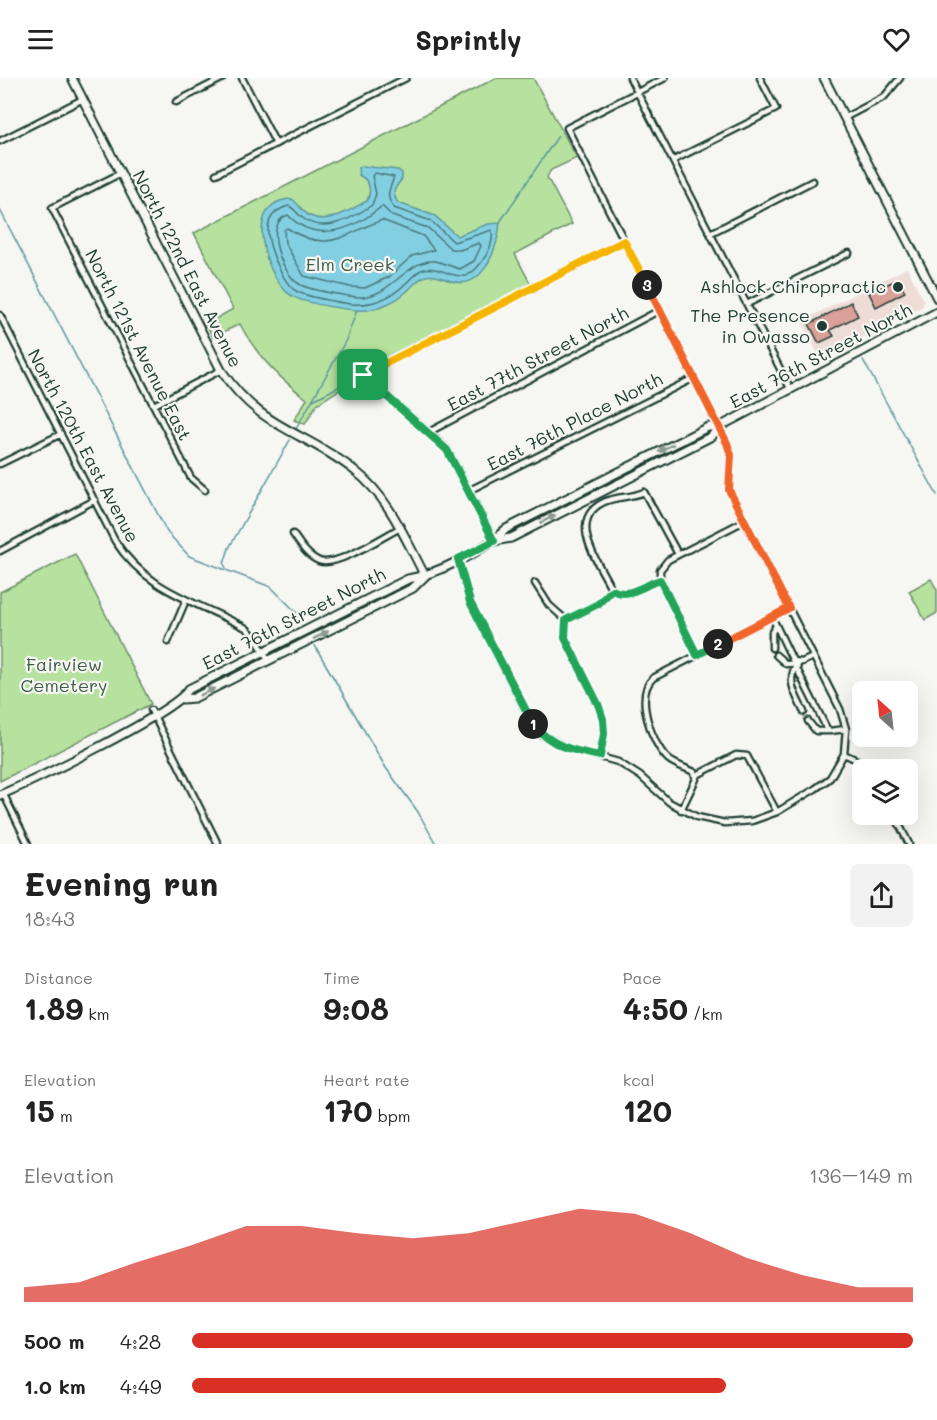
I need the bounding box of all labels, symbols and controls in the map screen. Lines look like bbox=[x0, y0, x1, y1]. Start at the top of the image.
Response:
text: Sprintly bbox=[415, 22, 522, 57]
icon: menu bbox=[24, 23, 57, 56]
icon: heart bbox=[880, 23, 913, 56]
street label: North 122nd East Avenue bbox=[128, 166, 248, 371]
street label: North 121st Avenue East bbox=[80, 245, 198, 444]
park label: Elm Creek bbox=[306, 252, 394, 276]
pin: 3 bbox=[632, 270, 662, 300]
text: 3 bbox=[642, 274, 652, 295]
place label: Ashlock Chiropractic bbox=[699, 274, 886, 298]
marker: Ashlock Chiropractic bbox=[891, 280, 905, 294]
street label: East 76th Street North bbox=[725, 297, 916, 413]
street label: East 77th Street North bbox=[443, 300, 632, 416]
place label: The Presence in Owasso bbox=[690, 303, 810, 348]
marker: The Presence in Owasso bbox=[815, 319, 829, 333]
street label: North 120th East Avenue bbox=[23, 345, 145, 547]
pin bbox=[337, 349, 388, 400]
icon: arrive bbox=[346, 358, 379, 391]
street label: East 76th Place North bbox=[483, 366, 666, 476]
one-way arrow bbox=[657, 443, 674, 453]
one-way arrow bbox=[540, 514, 557, 524]
street label: East 76th Street North bbox=[198, 561, 389, 675]
pin: 2 bbox=[703, 629, 733, 659]
one-way arrow bbox=[312, 630, 330, 640]
text: 2 bbox=[714, 633, 722, 654]
park label: Fairview Cemetery bbox=[21, 652, 107, 697]
north arrow bbox=[852, 681, 918, 747]
map controls bbox=[852, 681, 918, 825]
one-way arrow bbox=[199, 687, 216, 697]
pin: 1 bbox=[518, 709, 548, 739]
text: 1 bbox=[529, 713, 537, 734]
button: layers bbox=[852, 759, 918, 825]
text: Evening run bbox=[24, 861, 218, 904]
button: share bbox=[850, 864, 913, 927]
text: 18:43 bbox=[24, 905, 75, 931]
text: Distance bbox=[24, 967, 93, 988]
text: Time bbox=[323, 967, 360, 988]
text: Pace bbox=[623, 967, 662, 988]
text: 1.89 bbox=[24, 988, 83, 1028]
text: 9:08 bbox=[323, 988, 389, 1028]
text: 4:50 bbox=[623, 988, 688, 1028]
text: km bbox=[83, 1003, 110, 1024]
text: /km bbox=[688, 1003, 723, 1024]
text: Elevation bbox=[24, 1069, 96, 1090]
text: Heart rate bbox=[323, 1069, 410, 1090]
text: kcal bbox=[623, 1069, 655, 1090]
text: 15 bbox=[24, 1090, 55, 1130]
text: 170 bbox=[323, 1090, 373, 1130]
text: 120 bbox=[623, 1090, 672, 1130]
text: m bbox=[55, 1105, 73, 1126]
text: bpm bbox=[373, 1105, 411, 1126]
text: Elevation bbox=[24, 1162, 114, 1188]
text: 136–149 m bbox=[809, 1162, 913, 1188]
text: 500 m bbox=[24, 1328, 84, 1354]
text: 4:28 bbox=[120, 1328, 161, 1354]
text: 1.0 km bbox=[24, 1373, 86, 1399]
text: 4:49 bbox=[120, 1373, 162, 1399]

